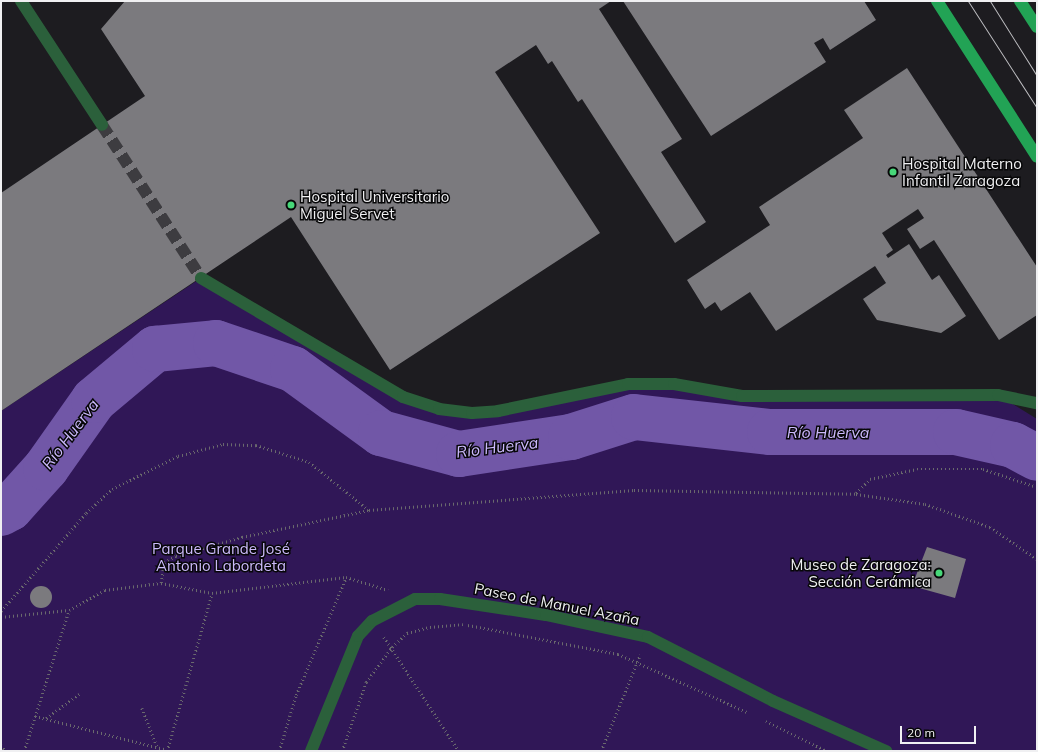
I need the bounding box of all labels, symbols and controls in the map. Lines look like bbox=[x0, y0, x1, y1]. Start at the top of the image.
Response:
place label: Hospital Materno Infantil Zaragoza bbox=[902, 154, 1022, 189]
marker: Hospital Materno Infantil Zaragoza bbox=[887, 166, 899, 178]
place label: Hospital Universitario Miguel Servet bbox=[300, 187, 449, 222]
marker: Hospital Universitario Miguel Servet bbox=[285, 199, 297, 211]
water label: Río Huerva bbox=[37, 395, 103, 473]
water label: Río Huerva bbox=[787, 422, 869, 442]
water label: Río Huerva bbox=[455, 432, 539, 462]
park label: Parque Grande José Antonio Labordeta bbox=[152, 539, 290, 574]
place label: Museo de Zaragoza: Sección Cerámica bbox=[791, 555, 931, 590]
marker: Museo de Zaragoza: Sección Cerámica bbox=[934, 568, 944, 578]
street label: Paseo de Manuel Azaña bbox=[473, 579, 641, 629]
scale bar bbox=[902, 718, 978, 744]
text: 20 m bbox=[907, 725, 935, 740]

